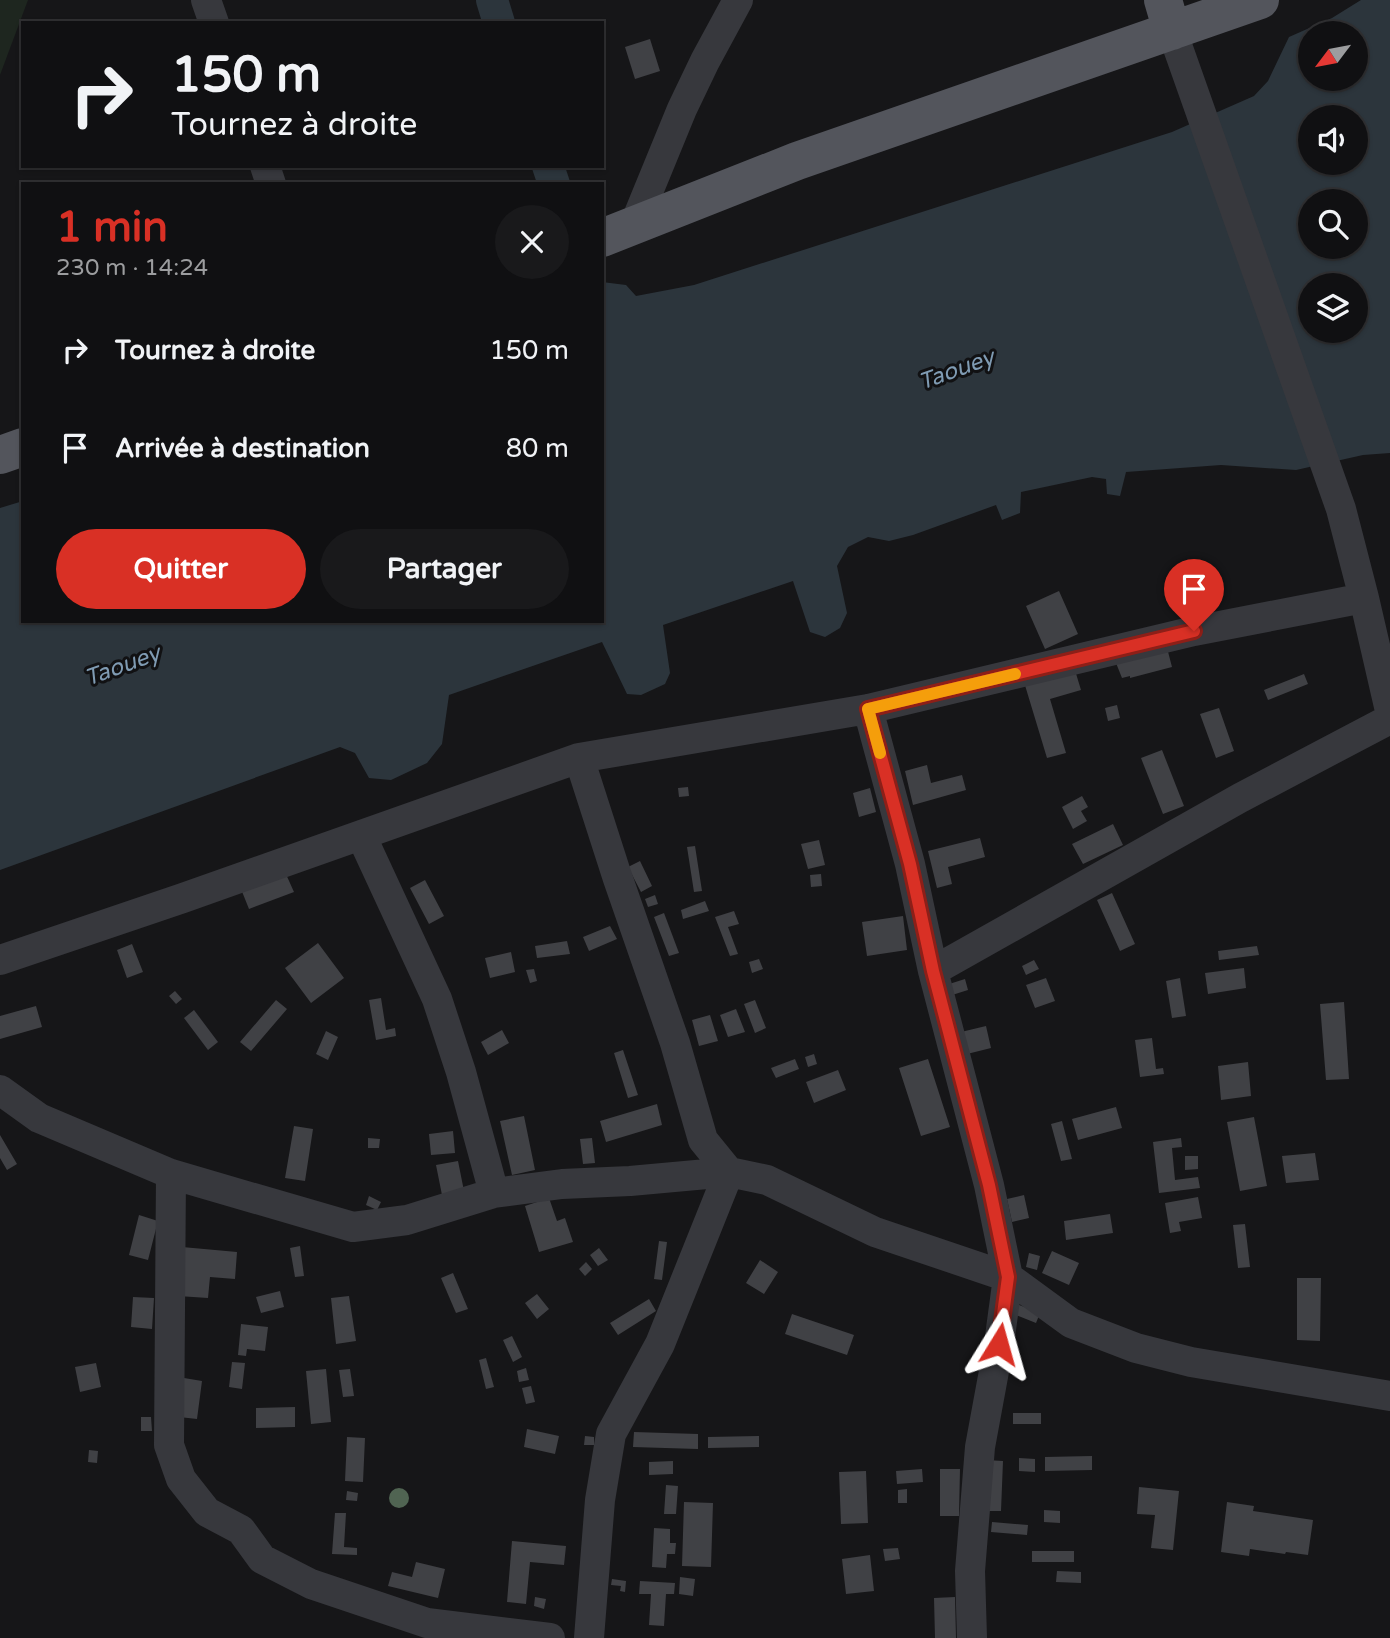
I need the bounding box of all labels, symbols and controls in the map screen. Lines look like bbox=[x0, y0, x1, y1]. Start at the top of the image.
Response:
north arrow bbox=[1298, 21, 1368, 91]
map controls bbox=[1298, 21, 1368, 343]
text: 150 m bbox=[171, 46, 321, 105]
icon: right bbox=[56, 49, 147, 140]
button: sound bbox=[1298, 105, 1368, 175]
text: Tournez à droite bbox=[171, 106, 417, 144]
button: search bbox=[1298, 189, 1368, 259]
text: 1 min bbox=[56, 202, 168, 253]
button: close bbox=[495, 205, 569, 279]
text: 230 m · 14:24 bbox=[56, 254, 208, 282]
button: layers bbox=[1298, 273, 1368, 343]
icon: right bbox=[56, 331, 94, 369]
text: Tournez à droite bbox=[115, 335, 315, 366]
text: 150 m bbox=[489, 335, 569, 366]
water label: Taouey bbox=[915, 342, 1000, 396]
icon: arrive bbox=[56, 429, 94, 467]
text: Arrivée à destination bbox=[115, 433, 370, 464]
text: 80 m bbox=[506, 433, 569, 464]
button: Quitter bbox=[56, 529, 306, 609]
button: Partager bbox=[320, 529, 569, 609]
pin bbox=[1164, 559, 1224, 631]
icon: arrive bbox=[1175, 570, 1213, 608]
water label: Taouey bbox=[81, 638, 166, 692]
position arrow bbox=[962, 1307, 1036, 1381]

